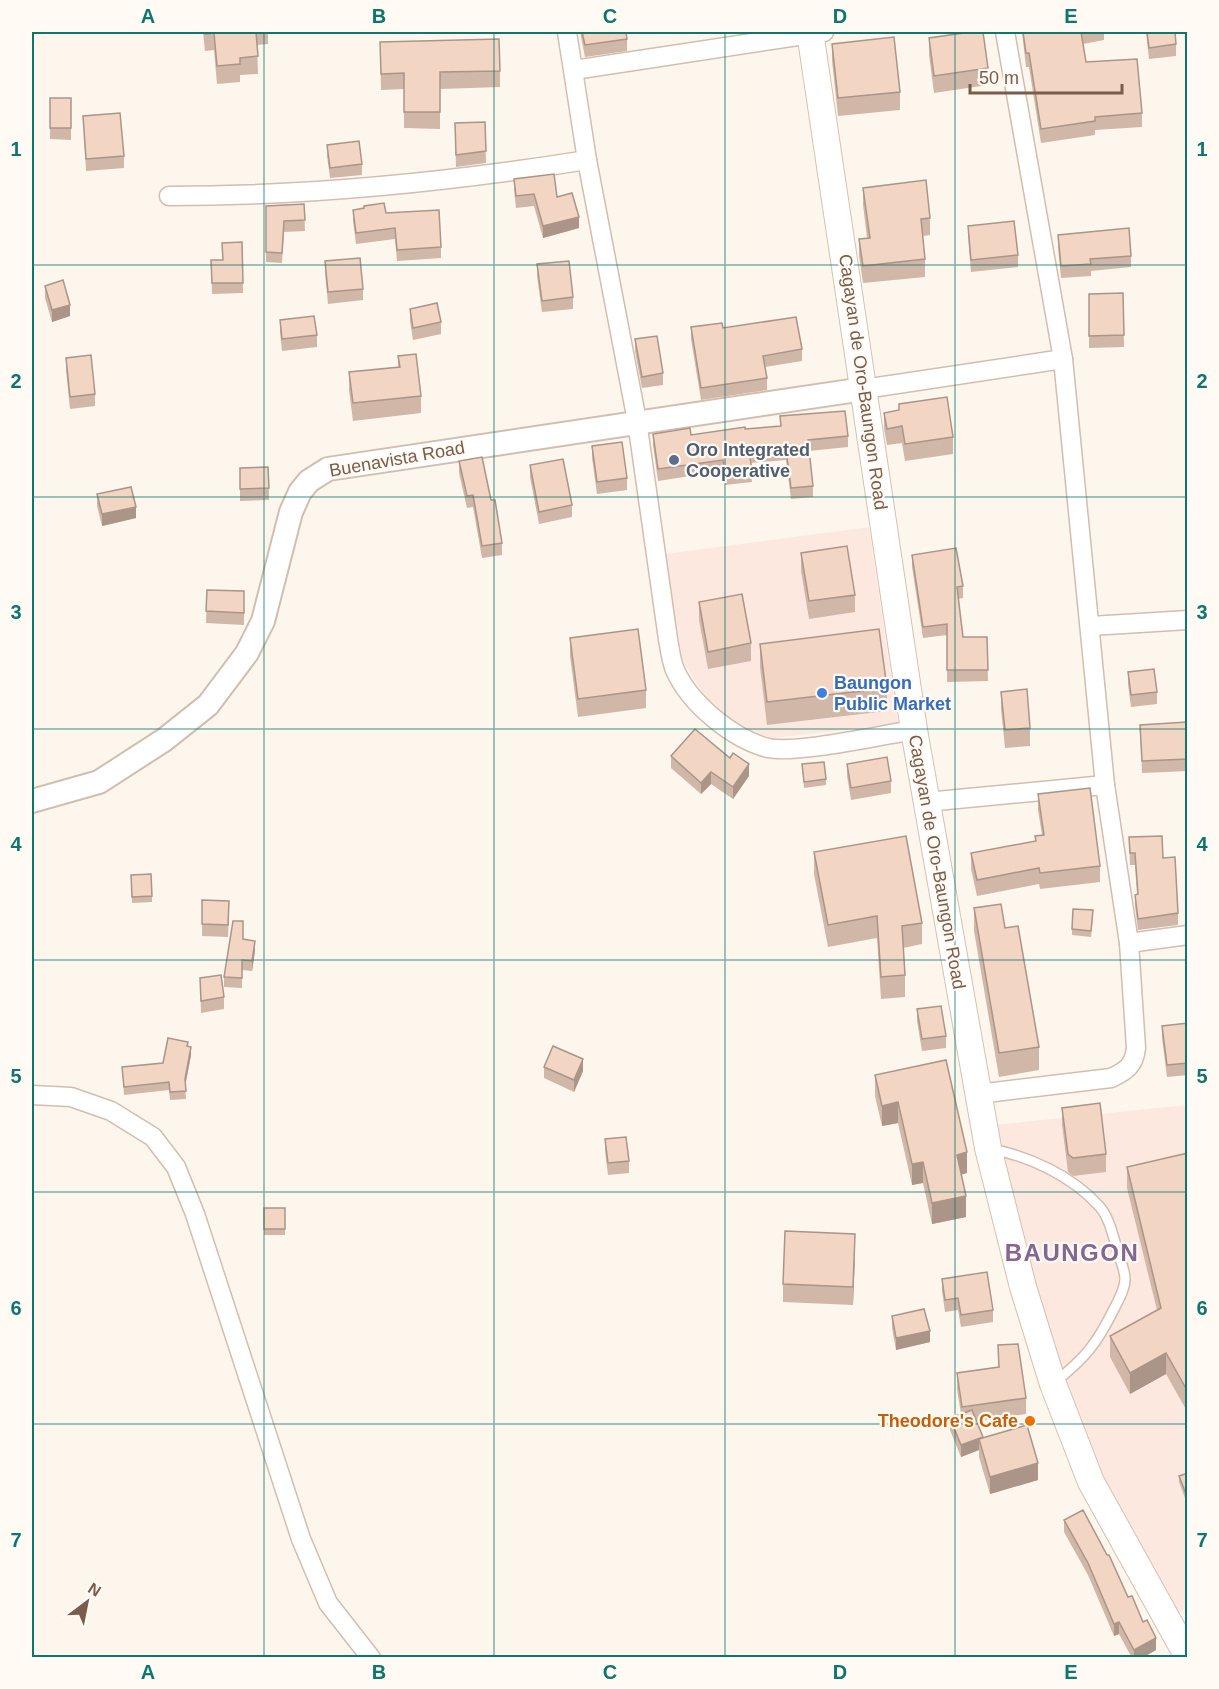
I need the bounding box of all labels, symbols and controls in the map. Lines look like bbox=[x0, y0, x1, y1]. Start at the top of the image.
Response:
text: A bbox=[141, 5, 155, 27]
text: B bbox=[372, 5, 386, 27]
text: C bbox=[603, 5, 617, 27]
text: D bbox=[833, 5, 847, 27]
text: E bbox=[1064, 5, 1078, 27]
scale bar bbox=[970, 57, 1122, 95]
text: 50 m bbox=[979, 68, 1019, 88]
text: 1 bbox=[10, 138, 22, 160]
text: 1 bbox=[1196, 138, 1208, 160]
street label: Cagayan de Oro-Baungon Road bbox=[835, 253, 891, 511]
text: 2 bbox=[10, 370, 22, 392]
text: 2 bbox=[1196, 370, 1208, 392]
street label: Buenavista Road bbox=[328, 437, 466, 481]
place label: Oro Integrated Cooperative bbox=[686, 440, 810, 481]
marker: Oro Integrated Cooperative bbox=[667, 453, 681, 467]
text: 3 bbox=[10, 601, 22, 623]
text: 3 bbox=[1196, 601, 1208, 623]
place label: Baungon Public Market bbox=[834, 673, 951, 714]
marker: Baungon Public Market bbox=[815, 686, 829, 700]
street label: Cagayan de Oro-Baungon Road bbox=[905, 733, 969, 991]
text: 4 bbox=[10, 833, 22, 855]
text: 4 bbox=[1196, 833, 1208, 855]
text: 5 bbox=[10, 1065, 22, 1087]
text: 5 bbox=[1196, 1065, 1208, 1087]
district label: BAUNGON bbox=[1005, 1239, 1139, 1266]
text: 6 bbox=[10, 1297, 22, 1319]
text: 6 bbox=[1196, 1297, 1208, 1319]
place label: Theodore's Cafe bbox=[878, 1411, 1018, 1431]
marker: Theodore's Cafe bbox=[1023, 1414, 1037, 1428]
text: 7 bbox=[10, 1529, 22, 1551]
text: 7 bbox=[1196, 1529, 1208, 1551]
north arrow bbox=[57, 1572, 117, 1632]
text: N bbox=[85, 1579, 104, 1600]
text: A bbox=[141, 1661, 155, 1683]
text: B bbox=[372, 1661, 386, 1683]
text: C bbox=[603, 1661, 617, 1683]
text: D bbox=[833, 1661, 847, 1683]
text: E bbox=[1064, 1661, 1078, 1683]

